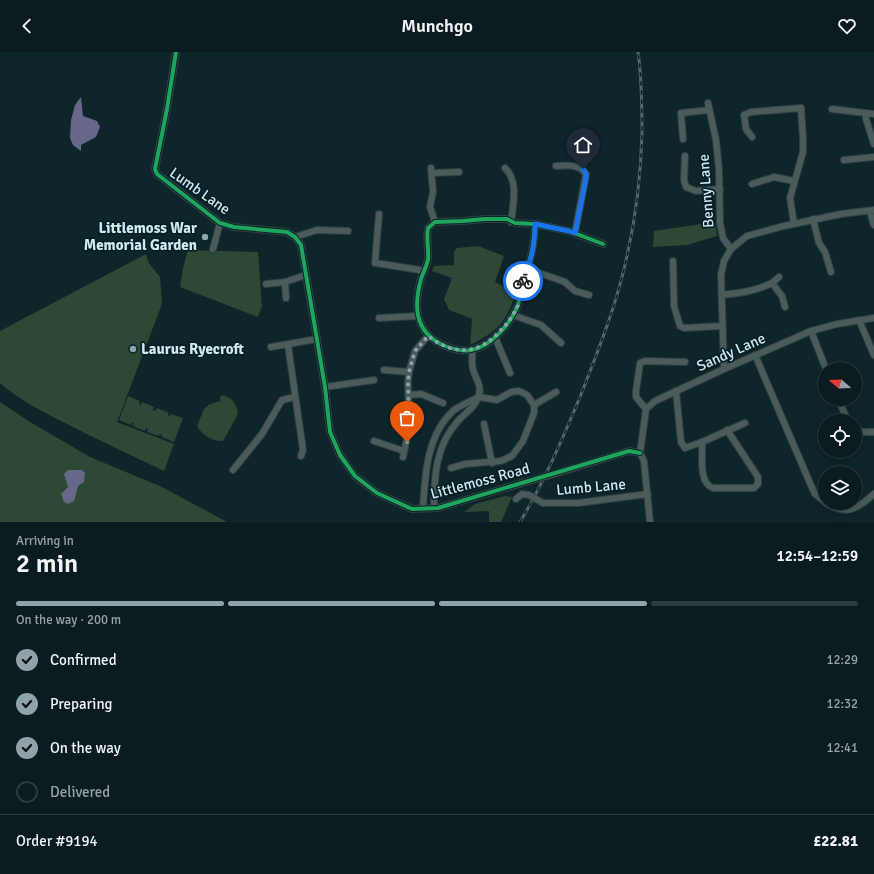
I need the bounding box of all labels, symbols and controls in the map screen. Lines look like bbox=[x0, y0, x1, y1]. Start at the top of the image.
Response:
icon: back bbox=[16, 15, 38, 37]
text: Munchgo bbox=[401, 15, 473, 37]
icon: heart bbox=[836, 15, 858, 37]
pin bbox=[566, 128, 600, 169]
icon: home bbox=[572, 134, 594, 156]
street label: Benny Lane bbox=[694, 153, 718, 229]
street label: Lumb Lane bbox=[166, 164, 234, 218]
place label: Littlemoss War Memorial Garden bbox=[84, 219, 197, 254]
marker: Littlemoss War Memorial Garden bbox=[200, 232, 210, 242]
courier bbox=[503, 261, 543, 301]
icon: bike bbox=[512, 270, 534, 292]
street label: Sandy Lane bbox=[694, 329, 768, 375]
place label: Laurus Ryecroft bbox=[141, 340, 245, 358]
marker: Laurus Ryecroft bbox=[128, 344, 138, 354]
north arrow bbox=[818, 362, 862, 406]
map controls bbox=[818, 362, 862, 510]
pin bbox=[390, 401, 424, 442]
icon: bag bbox=[396, 407, 418, 429]
button: locate bbox=[818, 414, 862, 458]
street label: Littlemoss Road bbox=[428, 459, 532, 503]
button: layers bbox=[818, 466, 862, 510]
street label: Lumb Lane bbox=[555, 475, 627, 499]
text: Arriving in bbox=[16, 533, 74, 549]
text: 12:54–12:59 bbox=[777, 547, 858, 565]
text: 2 min bbox=[16, 548, 78, 580]
text: On the way · 200 m bbox=[16, 612, 121, 628]
icon: check bbox=[16, 649, 38, 671]
text: Confirmed bbox=[50, 651, 117, 669]
text: 12:29 bbox=[826, 652, 858, 668]
icon: check bbox=[16, 693, 38, 715]
text: Preparing bbox=[50, 695, 113, 713]
text: 12:32 bbox=[826, 696, 858, 712]
icon: check bbox=[16, 737, 38, 759]
text: On the way bbox=[50, 739, 121, 757]
text: 12:41 bbox=[826, 740, 858, 756]
text: Delivered bbox=[50, 783, 110, 801]
text: Order #9194 bbox=[16, 832, 98, 850]
text: £22.81 bbox=[813, 832, 858, 850]

